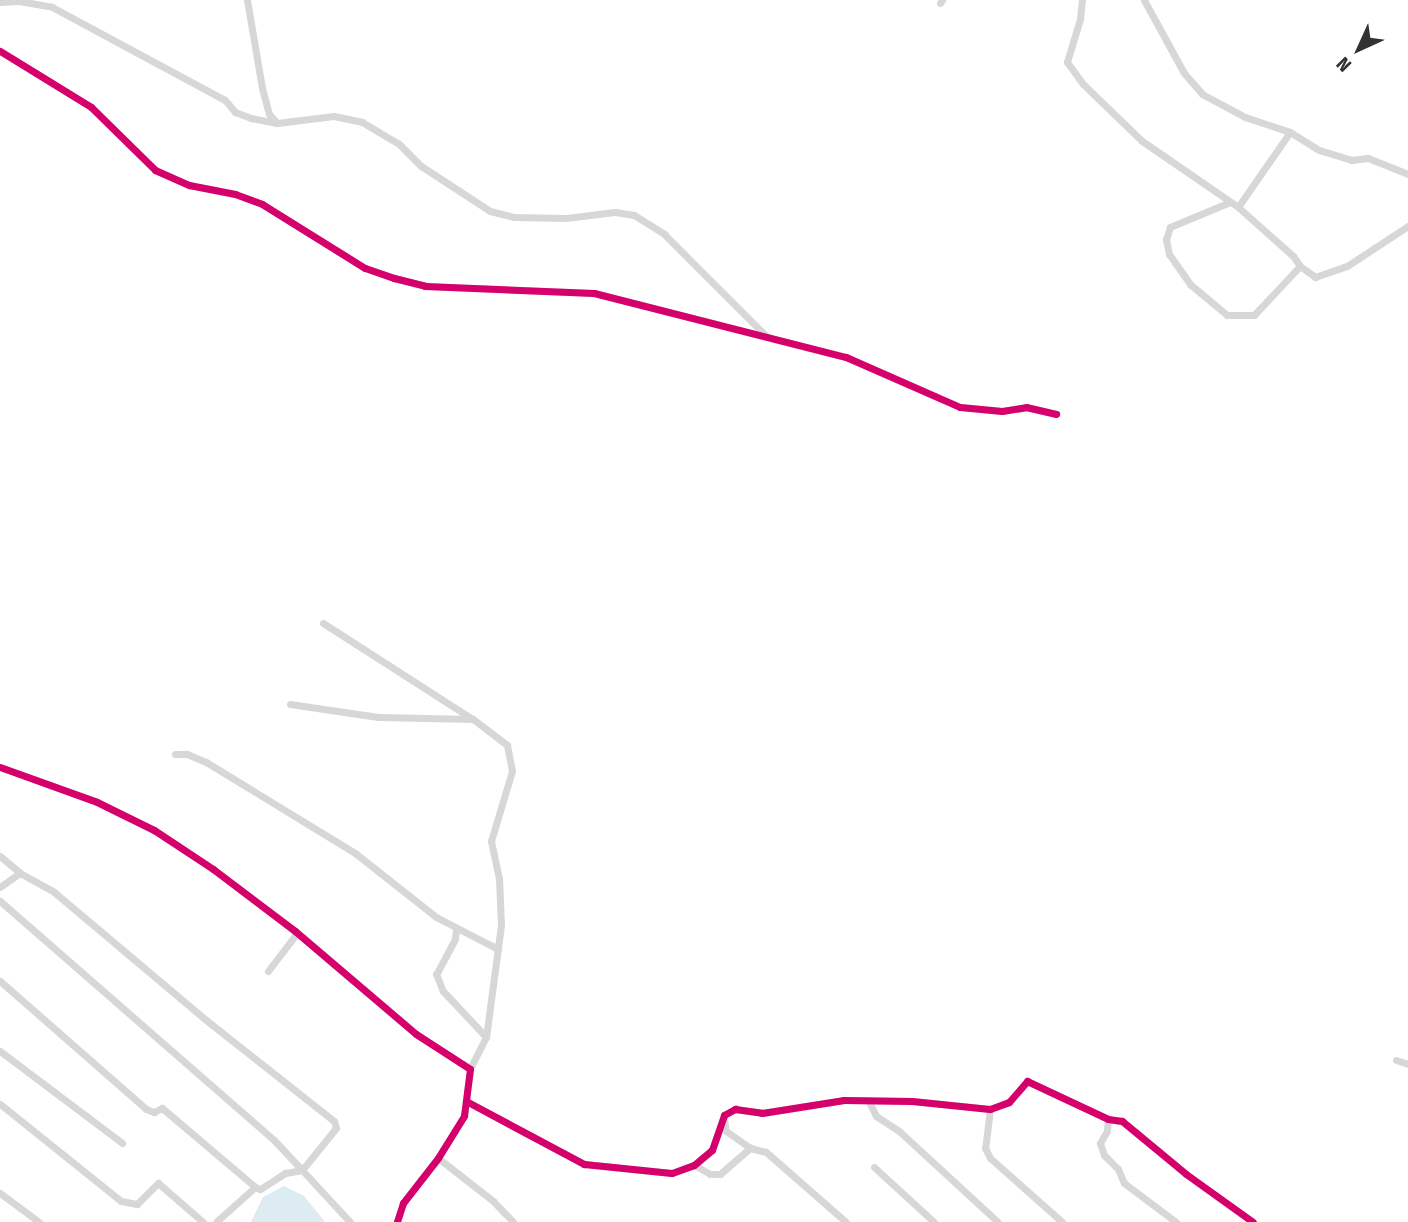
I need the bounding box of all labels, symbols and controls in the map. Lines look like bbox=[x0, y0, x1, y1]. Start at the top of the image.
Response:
north arrow bbox=[1324, 14, 1394, 84]
text: N bbox=[1332, 52, 1356, 76]

